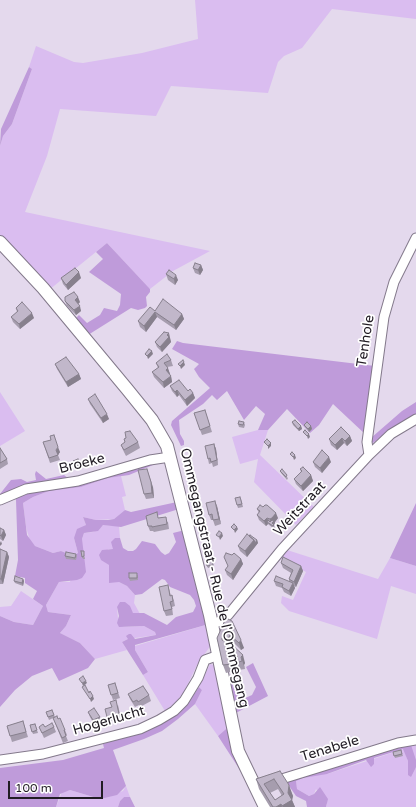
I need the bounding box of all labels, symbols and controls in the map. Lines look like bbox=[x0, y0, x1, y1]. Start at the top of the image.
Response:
street label: Tenhole bbox=[354, 314, 378, 368]
street label: Ommegangstraat - Rue de l'Ommegang bbox=[176, 446, 252, 710]
street label: Broeke bbox=[57, 450, 107, 478]
street label: Weitstraat bbox=[270, 478, 330, 540]
street label: Hogerlucht bbox=[71, 703, 147, 739]
street label: Tenabele bbox=[299, 732, 361, 766]
scale bar bbox=[10, 773, 105, 799]
text: 100 m bbox=[15, 781, 52, 795]

